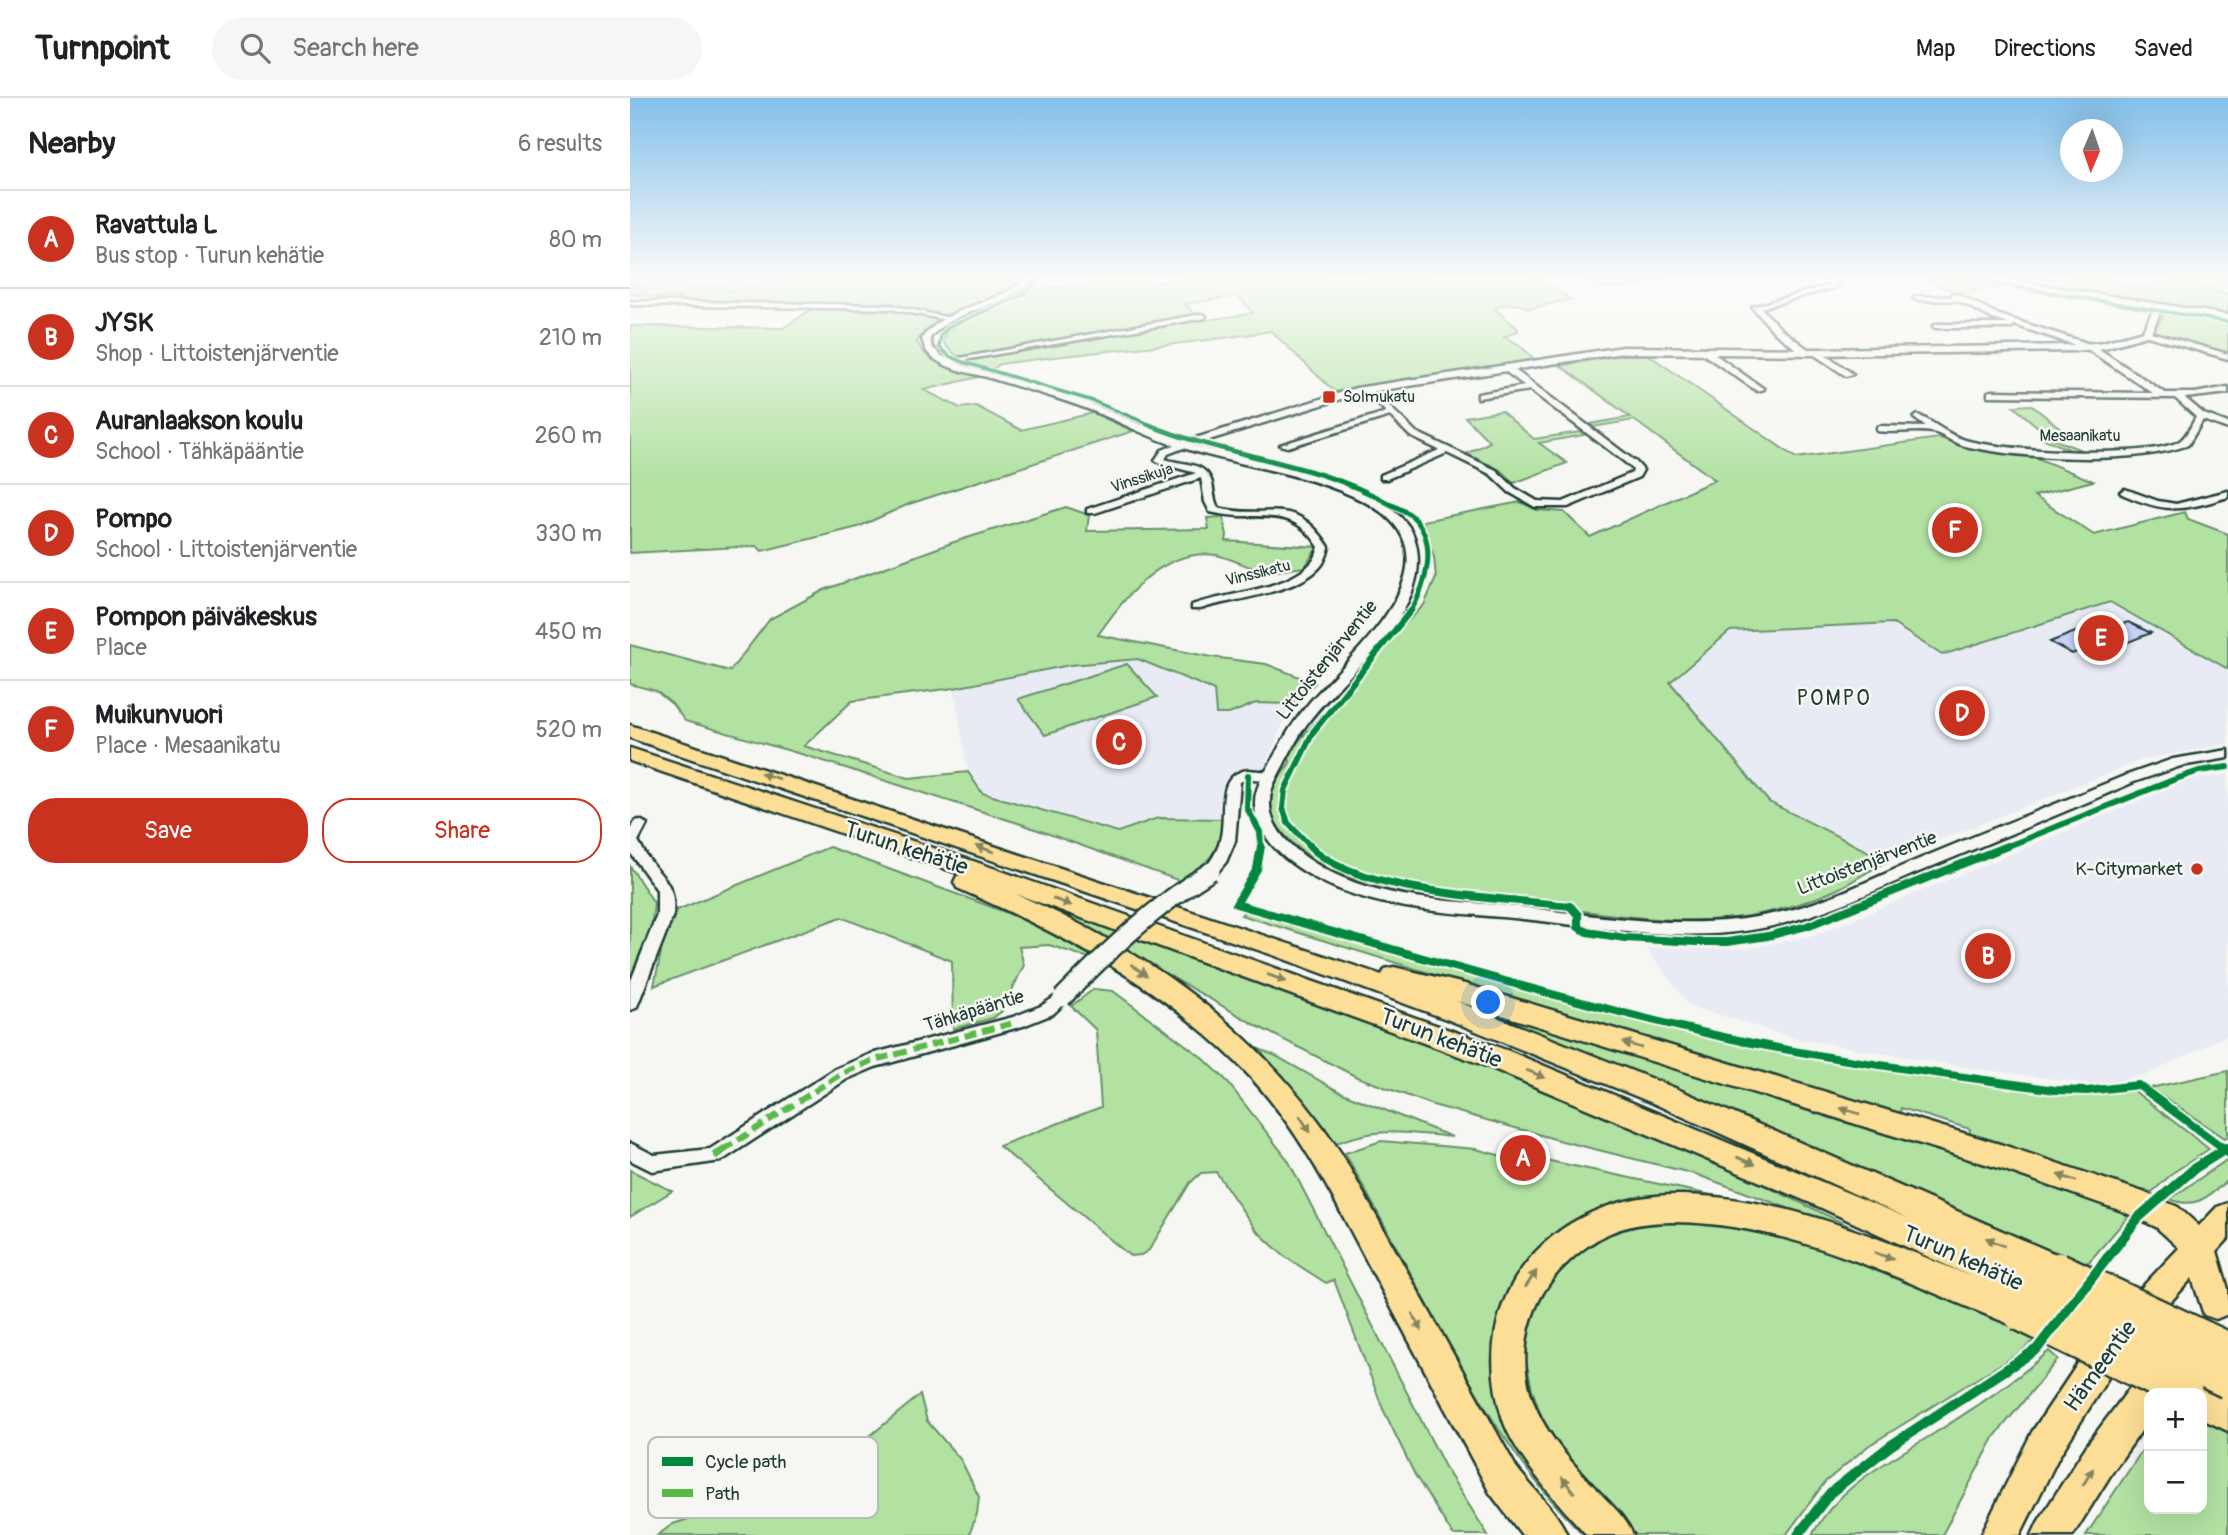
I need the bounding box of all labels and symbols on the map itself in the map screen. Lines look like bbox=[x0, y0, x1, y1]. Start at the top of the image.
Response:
north arrow bbox=[2060, 119, 2123, 182]
place label: Solmukatu bbox=[1343, 387, 1415, 407]
marker: Solmukatu bbox=[1321, 389, 1337, 405]
street label: Mesaanikatu bbox=[2040, 426, 2121, 446]
street label: Vinssikuja bbox=[1108, 459, 1176, 497]
pin: F bbox=[1932, 504, 1978, 556]
street label: Vinssikatu bbox=[1223, 555, 1293, 591]
street label: Littoistenjärventie bbox=[1271, 595, 1383, 725]
pin: E bbox=[2078, 612, 2124, 664]
district label: POMPO bbox=[1797, 685, 1871, 712]
pin: D bbox=[1939, 687, 1985, 739]
pin: C bbox=[1096, 716, 1142, 768]
one-way arrow bbox=[759, 770, 780, 781]
street label: Turun kehätie bbox=[840, 814, 972, 882]
street label: Littoistenjärventie bbox=[1794, 825, 1941, 901]
one-way arrow bbox=[975, 843, 996, 854]
place label: K-Citymarket bbox=[2075, 857, 2183, 881]
marker: K-Citymarket bbox=[2189, 861, 2205, 877]
one-way arrow bbox=[1052, 897, 1073, 908]
pin: B bbox=[1965, 930, 2011, 982]
one-way arrow bbox=[1130, 963, 1148, 977]
one-way arrow bbox=[1266, 973, 1287, 984]
street label: Tähkäpääntie bbox=[921, 984, 1028, 1038]
your location bbox=[1471, 985, 1505, 1019]
street label: Turun kehätie bbox=[1376, 1001, 1507, 1075]
one-way arrow bbox=[1622, 1039, 1643, 1049]
one-way arrow bbox=[1525, 1069, 1546, 1080]
one-way arrow bbox=[1839, 1105, 1860, 1115]
one-way arrow bbox=[1298, 1115, 1312, 1133]
pin: A bbox=[1500, 1132, 1546, 1184]
one-way arrow bbox=[1736, 1155, 1756, 1167]
one-way arrow bbox=[2057, 1172, 2078, 1183]
street label: Turun kehätie bbox=[1898, 1219, 2028, 1298]
one-way arrow bbox=[1985, 1236, 2006, 1247]
one-way arrow bbox=[1873, 1251, 1894, 1262]
one-way arrow bbox=[1524, 1270, 1538, 1288]
one-way arrow bbox=[1411, 1312, 1423, 1332]
street label: Hämeentie bbox=[2057, 1314, 2143, 1417]
legend bbox=[648, 1437, 878, 1518]
text: Cycle path bbox=[705, 1450, 786, 1474]
one-way arrow bbox=[2081, 1468, 2094, 1487]
one-way arrow bbox=[1561, 1476, 1576, 1494]
text: Path bbox=[705, 1482, 740, 1506]

